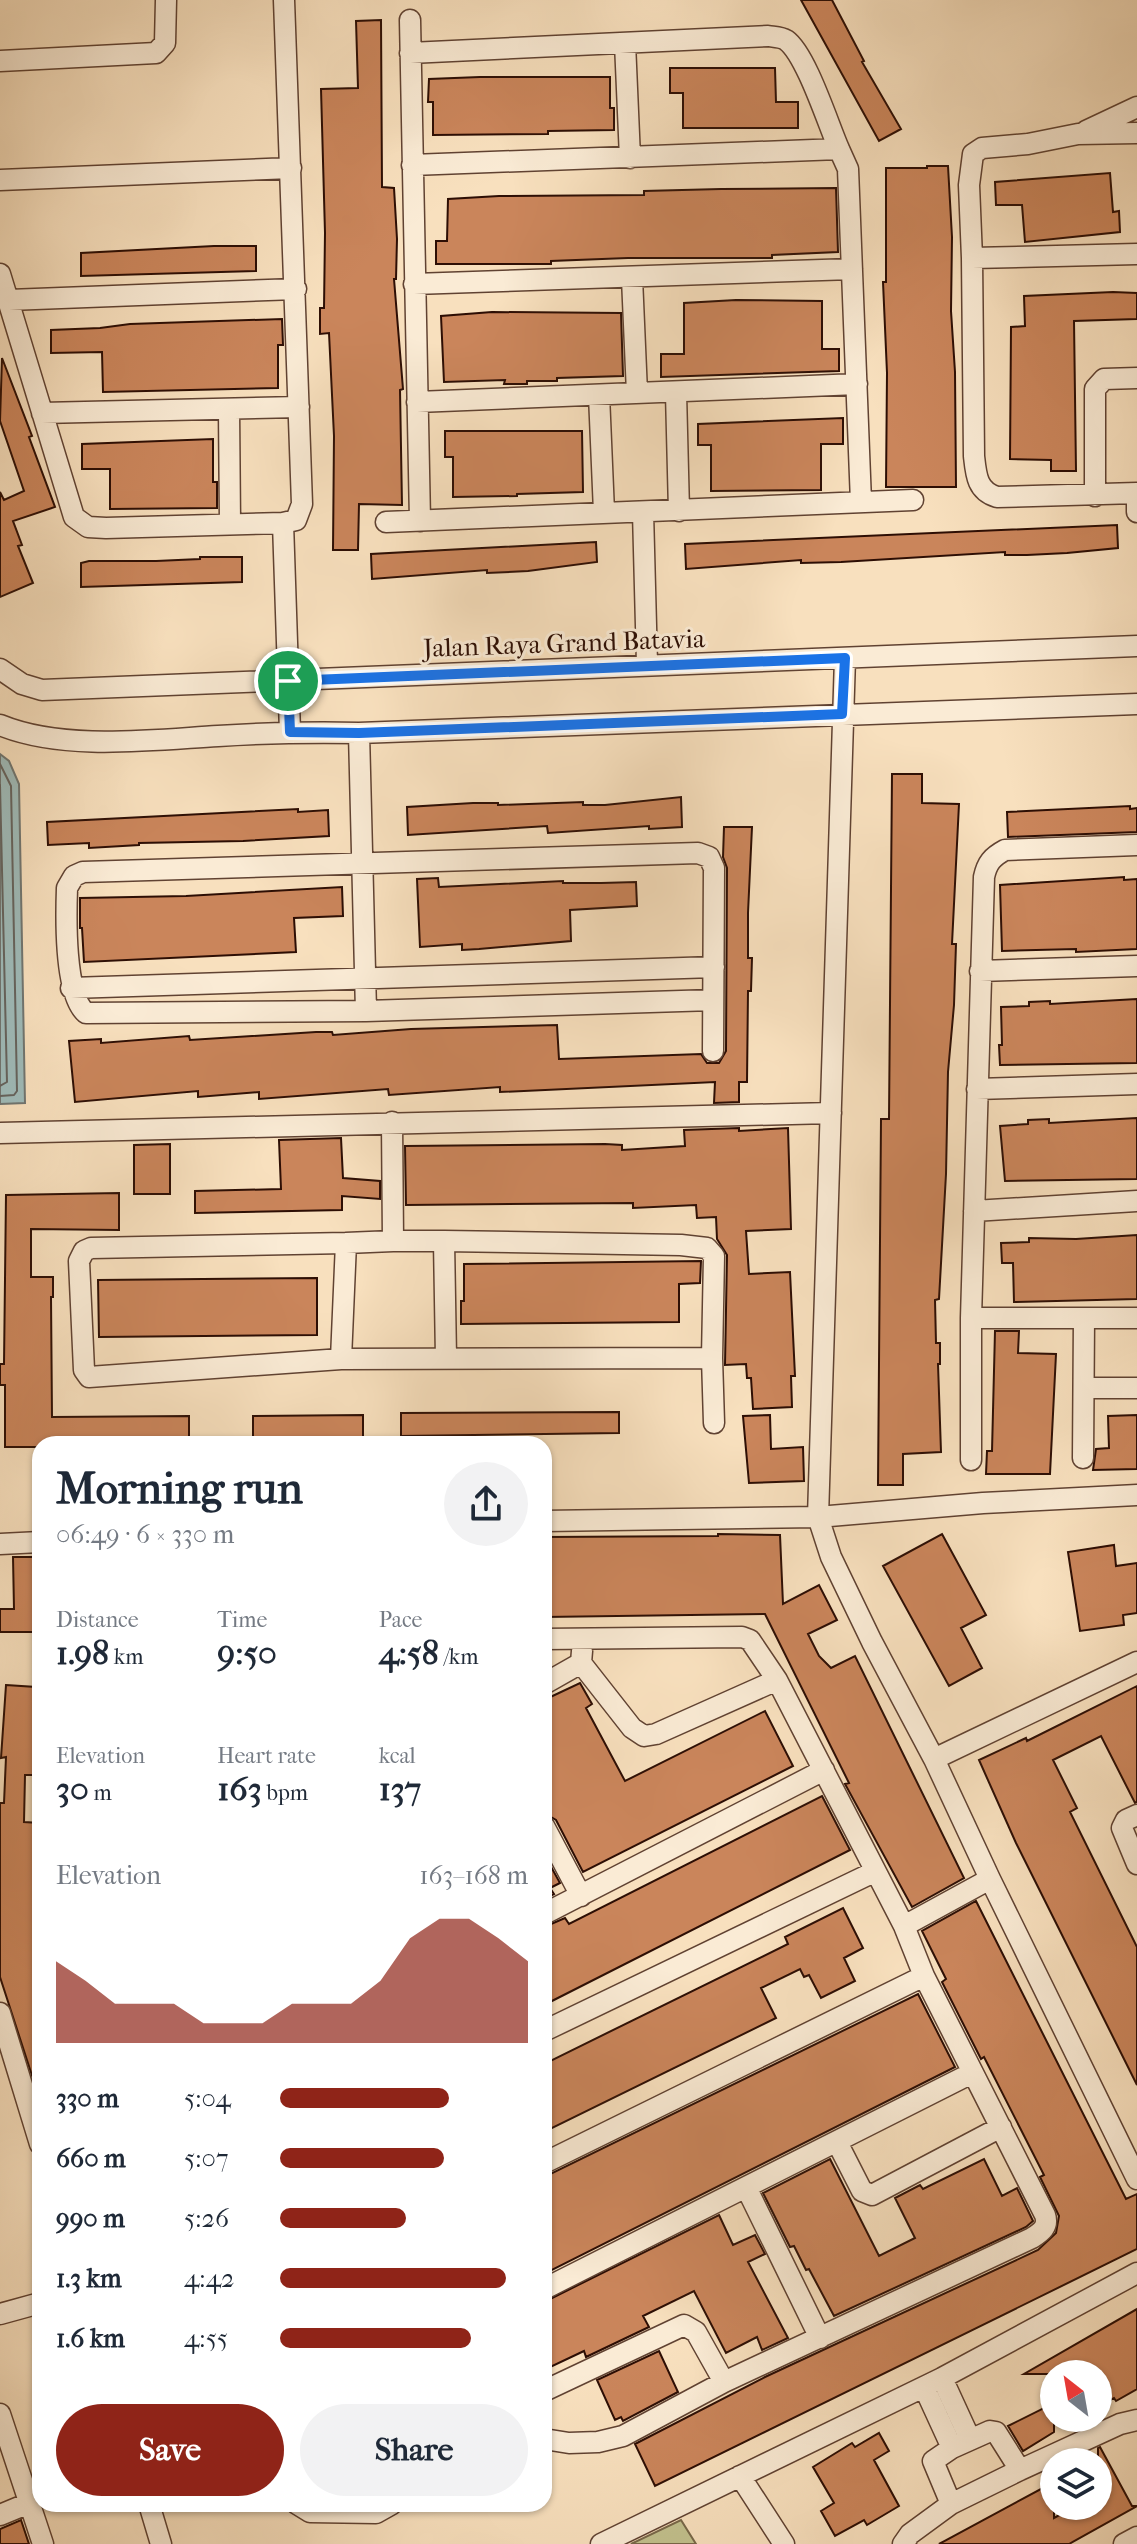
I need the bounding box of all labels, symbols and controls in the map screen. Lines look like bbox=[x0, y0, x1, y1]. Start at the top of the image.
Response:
street label: Jalan Raya Grand Batavia bbox=[421, 623, 706, 664]
pin bbox=[254, 647, 322, 715]
icon: arrive bbox=[266, 659, 310, 703]
button: share bbox=[444, 1462, 528, 1546]
text: Morning run bbox=[56, 1463, 303, 1514]
text: 06:49 · 6 × 330 m bbox=[56, 1519, 234, 1550]
text: Distance bbox=[56, 1607, 139, 1633]
text: Time bbox=[217, 1607, 267, 1633]
text: Pace bbox=[379, 1607, 422, 1633]
text: 1.98 bbox=[56, 1633, 109, 1673]
text: 9:50 bbox=[217, 1633, 277, 1673]
text: 4:58 bbox=[379, 1633, 439, 1673]
text: km bbox=[109, 1644, 143, 1670]
text: /km bbox=[439, 1644, 478, 1670]
text: Elevation bbox=[56, 1743, 145, 1769]
text: Heart rate bbox=[217, 1743, 316, 1769]
text: kcal bbox=[379, 1743, 416, 1769]
text: 30 bbox=[56, 1769, 89, 1809]
text: 163 bbox=[217, 1769, 262, 1809]
text: 137 bbox=[379, 1769, 421, 1809]
text: m bbox=[89, 1780, 112, 1806]
text: bpm bbox=[262, 1780, 308, 1806]
text: Elevation bbox=[56, 1860, 161, 1891]
text: 163–168 m bbox=[419, 1860, 528, 1891]
text: 330 m bbox=[56, 2083, 119, 2114]
text: 5:04 bbox=[184, 2083, 231, 2114]
text: 660 m bbox=[56, 2143, 126, 2174]
text: 5:07 bbox=[184, 2143, 228, 2174]
text: 990 m bbox=[56, 2203, 125, 2234]
text: 5:26 bbox=[184, 2203, 229, 2234]
text: 1.3 km bbox=[56, 2263, 122, 2294]
text: 4:42 bbox=[184, 2263, 234, 2294]
text: 1.6 km bbox=[56, 2323, 125, 2354]
text: 4:55 bbox=[184, 2323, 228, 2354]
north arrow bbox=[1040, 2360, 1112, 2432]
map controls bbox=[1040, 2360, 1112, 2520]
button: Save bbox=[56, 2404, 284, 2496]
button: Share bbox=[300, 2404, 528, 2496]
button: layers bbox=[1040, 2448, 1112, 2520]

